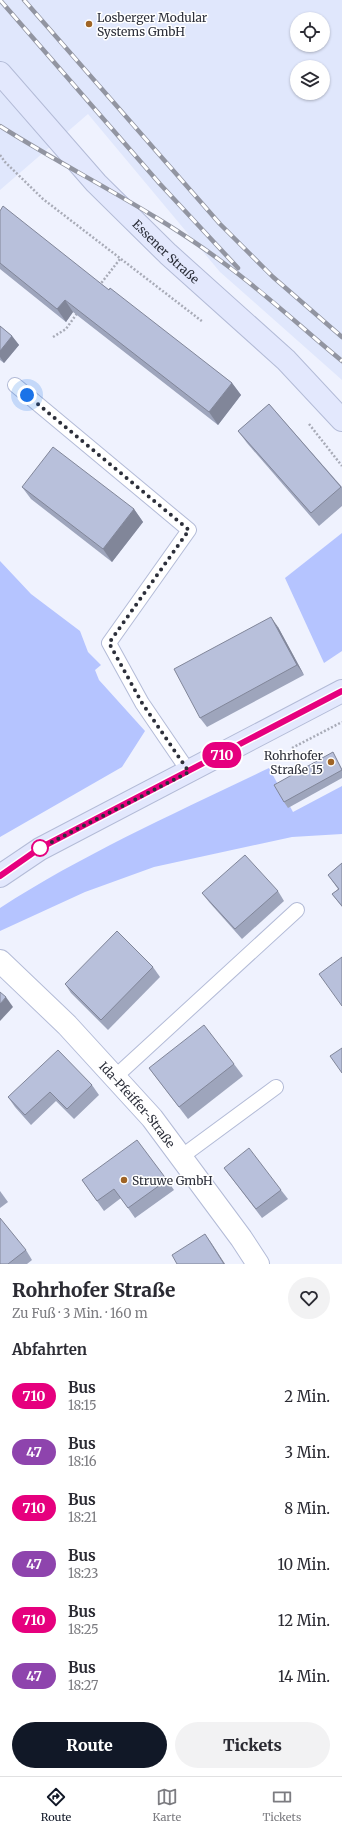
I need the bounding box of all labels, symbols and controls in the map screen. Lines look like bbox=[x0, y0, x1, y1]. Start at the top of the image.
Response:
place label: Losberger Modular Systems GmbH bbox=[97, 10, 208, 39]
map controls bbox=[290, 12, 330, 100]
button: locate bbox=[290, 12, 330, 52]
marker: Losberger Modular Systems GmbH bbox=[84, 19, 94, 29]
button: layers bbox=[290, 60, 330, 100]
street label: Essener Straße bbox=[130, 216, 203, 286]
your location bbox=[17, 385, 37, 405]
line badge: 710 bbox=[199, 742, 245, 768]
text: 710 bbox=[210, 746, 234, 764]
place label: Rohrhofer Straße 15 bbox=[264, 748, 324, 777]
marker: Rohrhofer Straße 15 bbox=[326, 757, 336, 767]
unlabelled marker bbox=[31, 839, 49, 857]
street label: Ida-Pfeiffer-Straße bbox=[97, 1058, 179, 1150]
place label: Struwe GmbH bbox=[132, 1173, 213, 1188]
marker: Struwe GmbH bbox=[119, 1175, 129, 1185]
button: heart bbox=[288, 1277, 330, 1319]
text: Rohrhofer Straße bbox=[12, 1278, 175, 1302]
text: Zu Fuß · 3 Min. · 160 m bbox=[12, 1305, 148, 1322]
text: Abfahrten bbox=[12, 1340, 87, 1359]
text: Bus bbox=[68, 1378, 96, 1397]
text: 710 bbox=[22, 1387, 46, 1405]
text: 2 Min. bbox=[284, 1387, 330, 1406]
text: 18:15 bbox=[68, 1397, 97, 1414]
text: Bus bbox=[68, 1434, 96, 1453]
text: 47 bbox=[26, 1443, 42, 1461]
text: 3 Min. bbox=[285, 1443, 330, 1462]
text: 18:16 bbox=[68, 1453, 97, 1470]
text: Bus bbox=[68, 1490, 96, 1509]
text: 710 bbox=[22, 1499, 46, 1517]
text: 8 Min. bbox=[284, 1499, 330, 1518]
text: 18:21 bbox=[68, 1509, 97, 1526]
text: Bus bbox=[68, 1546, 96, 1565]
text: 47 bbox=[26, 1555, 42, 1573]
text: 10 Min. bbox=[277, 1555, 330, 1574]
text: 18:23 bbox=[68, 1565, 99, 1582]
text: Bus bbox=[68, 1602, 96, 1621]
text: 710 bbox=[22, 1611, 46, 1629]
text: 12 Min. bbox=[278, 1611, 330, 1630]
text: 18:25 bbox=[68, 1621, 99, 1638]
text: Bus bbox=[68, 1658, 96, 1677]
text: 47 bbox=[26, 1667, 42, 1685]
text: 14 Min. bbox=[278, 1667, 330, 1686]
text: 18:27 bbox=[68, 1677, 99, 1694]
button: Route bbox=[12, 1722, 167, 1768]
button: Tickets bbox=[175, 1722, 330, 1768]
tab: Route bbox=[41, 1786, 71, 1824]
tab: Karte bbox=[153, 1786, 181, 1824]
tab: Tickets bbox=[263, 1786, 301, 1824]

